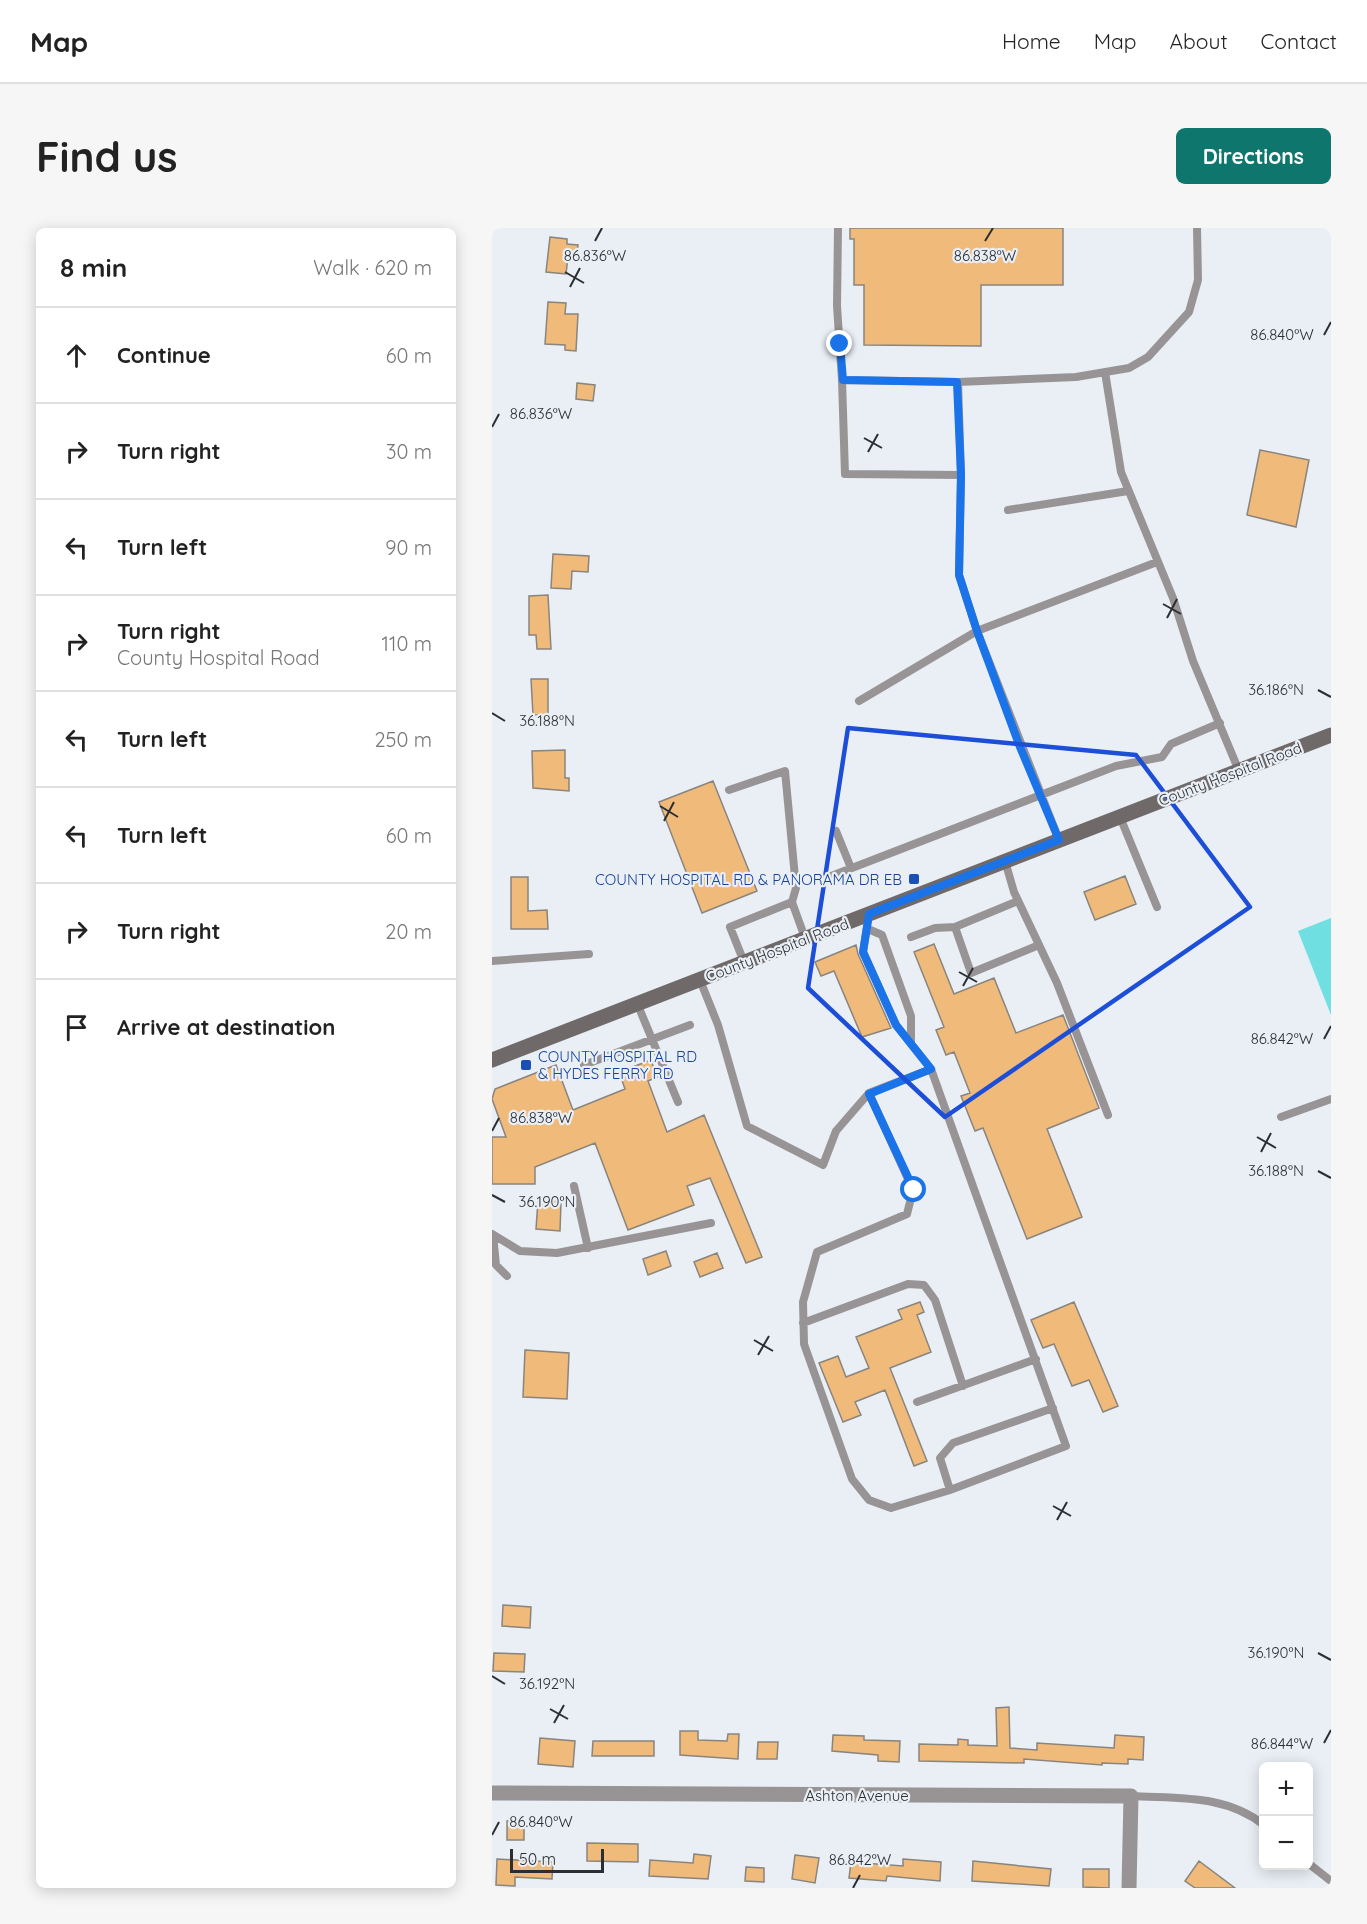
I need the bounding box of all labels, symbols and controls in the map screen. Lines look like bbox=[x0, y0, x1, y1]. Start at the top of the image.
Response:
text: Map bbox=[30, 24, 88, 59]
text: Home bbox=[1002, 28, 1061, 54]
text: Map bbox=[1094, 28, 1137, 54]
text: About bbox=[1170, 28, 1228, 54]
text: Contact bbox=[1261, 28, 1337, 54]
button: Directions bbox=[1176, 128, 1331, 184]
text: Find us bbox=[36, 130, 178, 183]
text: 86.836°W bbox=[564, 246, 627, 265]
text: 86.838°W bbox=[954, 246, 1017, 265]
text: 8 min bbox=[60, 251, 127, 284]
text: Walk · 620 m bbox=[313, 255, 432, 280]
text: 86.840°W bbox=[1250, 325, 1314, 344]
route end bbox=[826, 330, 852, 356]
icon: ahead bbox=[60, 339, 93, 372]
text: Continue bbox=[117, 341, 211, 369]
text: 60 m bbox=[386, 343, 432, 368]
text: 86.836°W bbox=[510, 404, 573, 423]
icon: right bbox=[60, 435, 93, 468]
text: Turn right bbox=[117, 437, 221, 465]
text: 30 m bbox=[386, 439, 432, 464]
icon: left bbox=[60, 531, 93, 564]
text: Turn left bbox=[117, 533, 207, 561]
text: 90 m bbox=[385, 535, 432, 560]
text: Turn right bbox=[117, 617, 221, 645]
icon: right bbox=[60, 627, 93, 660]
text: 110 m bbox=[382, 631, 432, 656]
text: County Hospital Road bbox=[117, 645, 320, 670]
text: 36.186°N bbox=[1248, 680, 1304, 699]
text: 36.188°N bbox=[519, 711, 575, 730]
icon: left bbox=[60, 723, 93, 756]
text: Turn left bbox=[117, 725, 207, 753]
text: 250 m bbox=[374, 727, 432, 752]
street label: County Hospital Road bbox=[1156, 738, 1304, 810]
icon: left bbox=[60, 819, 93, 852]
text: Turn left bbox=[117, 821, 207, 849]
text: 60 m bbox=[386, 823, 432, 848]
place label: COUNTY HOSPITAL RD & PANORAMA DR EB bbox=[595, 870, 902, 889]
marker: COUNTY HOSPITAL RD & PANORAMA DR EB bbox=[907, 872, 921, 886]
street label: County Hospital Road bbox=[703, 914, 851, 986]
icon: right bbox=[60, 915, 93, 948]
text: Turn right bbox=[117, 917, 221, 945]
text: 20 m bbox=[385, 919, 432, 944]
icon: arrive bbox=[60, 1011, 93, 1044]
text: Arrive at destination bbox=[117, 1013, 335, 1041]
text: 86.842°W bbox=[1251, 1029, 1314, 1048]
place label: COUNTY HOSPITAL RD & HYDES FERRY RD bbox=[538, 1047, 697, 1083]
marker: COUNTY HOSPITAL RD & HYDES FERRY RD bbox=[519, 1058, 533, 1072]
text: 86.838°W bbox=[510, 1108, 573, 1127]
text: 36.188°N bbox=[1248, 1161, 1304, 1180]
route start bbox=[900, 1176, 926, 1202]
text: 36.190°N bbox=[519, 1192, 575, 1211]
text: 36.190°N bbox=[1248, 1643, 1304, 1662]
text: 36.192°N bbox=[519, 1674, 575, 1693]
text: 86.844°W bbox=[1251, 1734, 1314, 1753]
map controls bbox=[1259, 1762, 1313, 1870]
button: + bbox=[1259, 1762, 1313, 1816]
street label: Ashton Avenue bbox=[805, 1786, 909, 1805]
text: 86.840°W bbox=[509, 1812, 573, 1831]
button: − bbox=[1259, 1816, 1313, 1870]
scale bar bbox=[510, 1846, 604, 1874]
text: 50 m bbox=[519, 1849, 556, 1869]
text: 86.842°W bbox=[829, 1850, 892, 1869]

